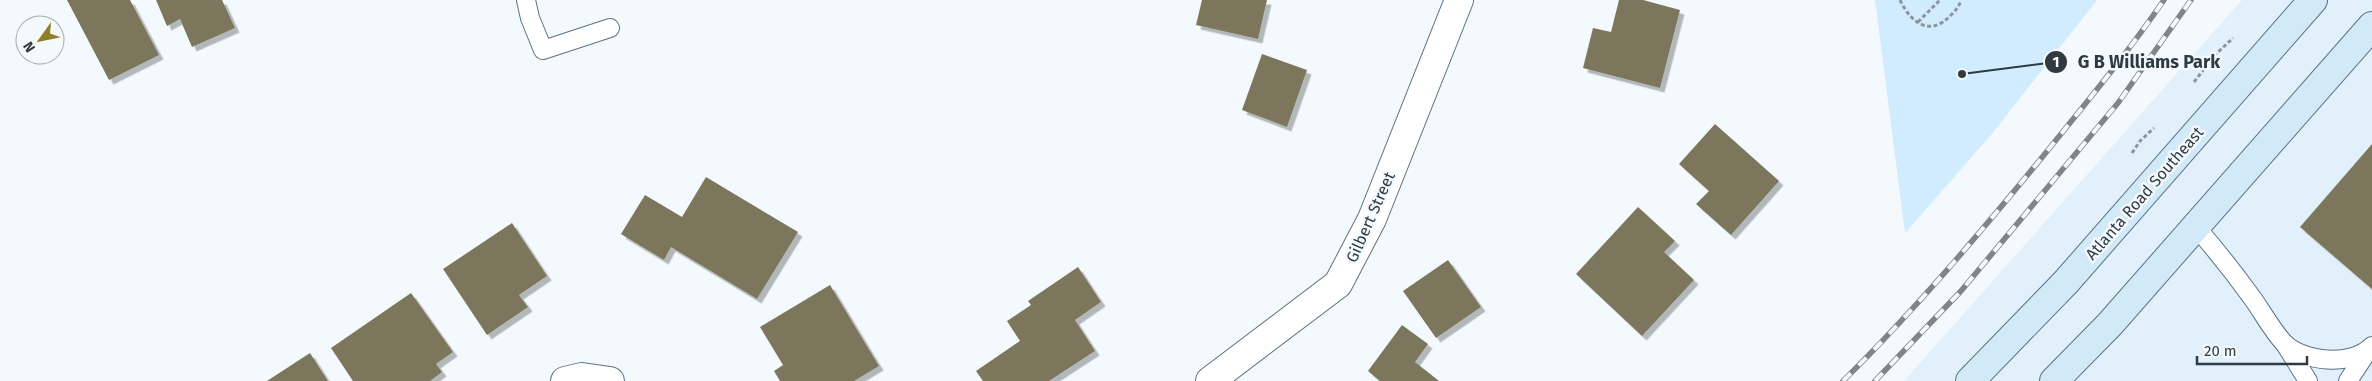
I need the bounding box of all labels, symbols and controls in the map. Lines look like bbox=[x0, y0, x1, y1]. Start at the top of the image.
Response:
north arrow bbox=[15, 15, 65, 65]
text: N bbox=[20, 38, 39, 55]
callout: G B Williams Park bbox=[2043, 45, 2231, 78]
text: G B Williams Park bbox=[2078, 51, 2221, 73]
text: 1 bbox=[2053, 53, 2059, 71]
street label: Atlanta Road Southeast bbox=[2081, 123, 2207, 264]
street label: Gilbert Street bbox=[1342, 169, 1399, 265]
scale bar bbox=[2197, 334, 2307, 366]
text: 20 m bbox=[2204, 342, 2237, 360]

